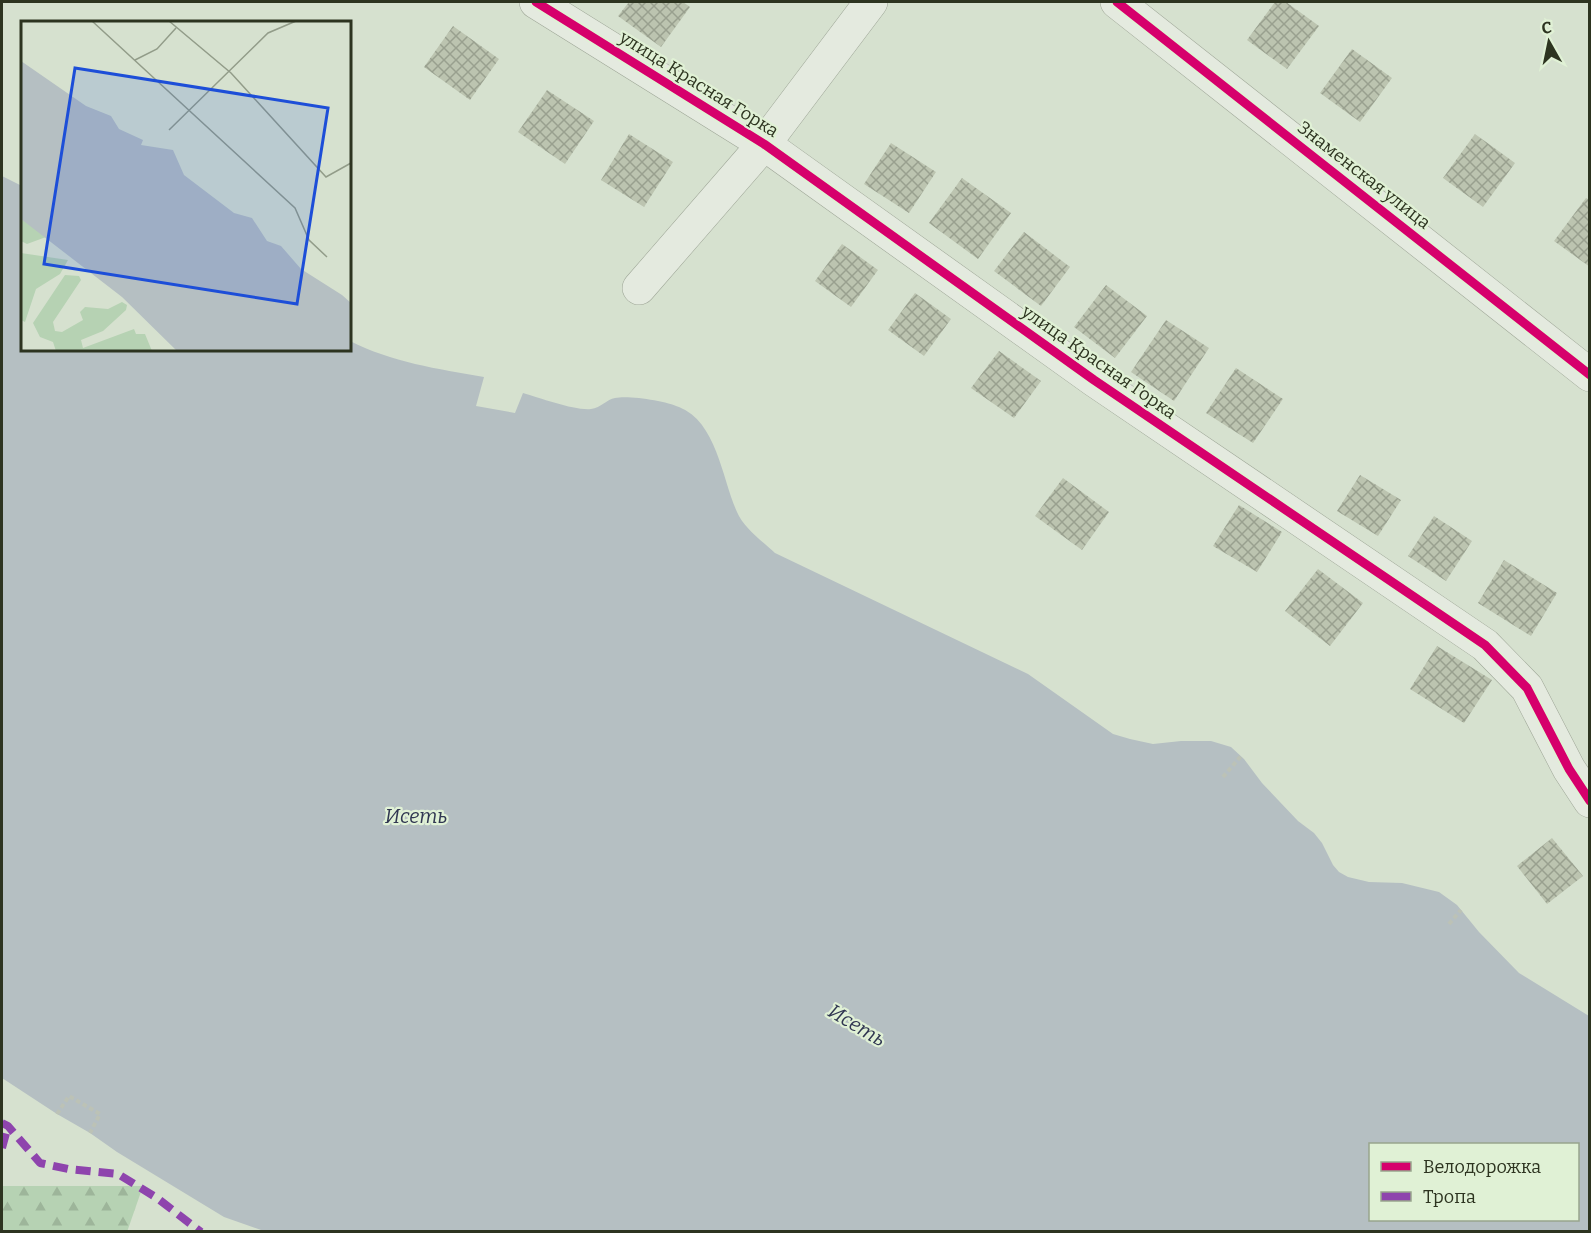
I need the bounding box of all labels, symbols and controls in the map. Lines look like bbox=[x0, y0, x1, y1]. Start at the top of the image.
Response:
north arrow bbox=[1519, 12, 1579, 72]
text: С bbox=[1540, 18, 1553, 38]
inset map bbox=[21, 21, 351, 351]
street label: улица Красная Горка bbox=[614, 25, 783, 142]
street label: Знаменская улица bbox=[1293, 116, 1435, 234]
street label: улица Красная Горка bbox=[1017, 300, 1181, 424]
water label: Исеть bbox=[385, 804, 447, 828]
water label: Исеть bbox=[824, 999, 890, 1051]
legend bbox=[1369, 1143, 1579, 1221]
text: Велодорожка bbox=[1423, 1156, 1541, 1178]
text: Тропа bbox=[1423, 1186, 1476, 1208]

